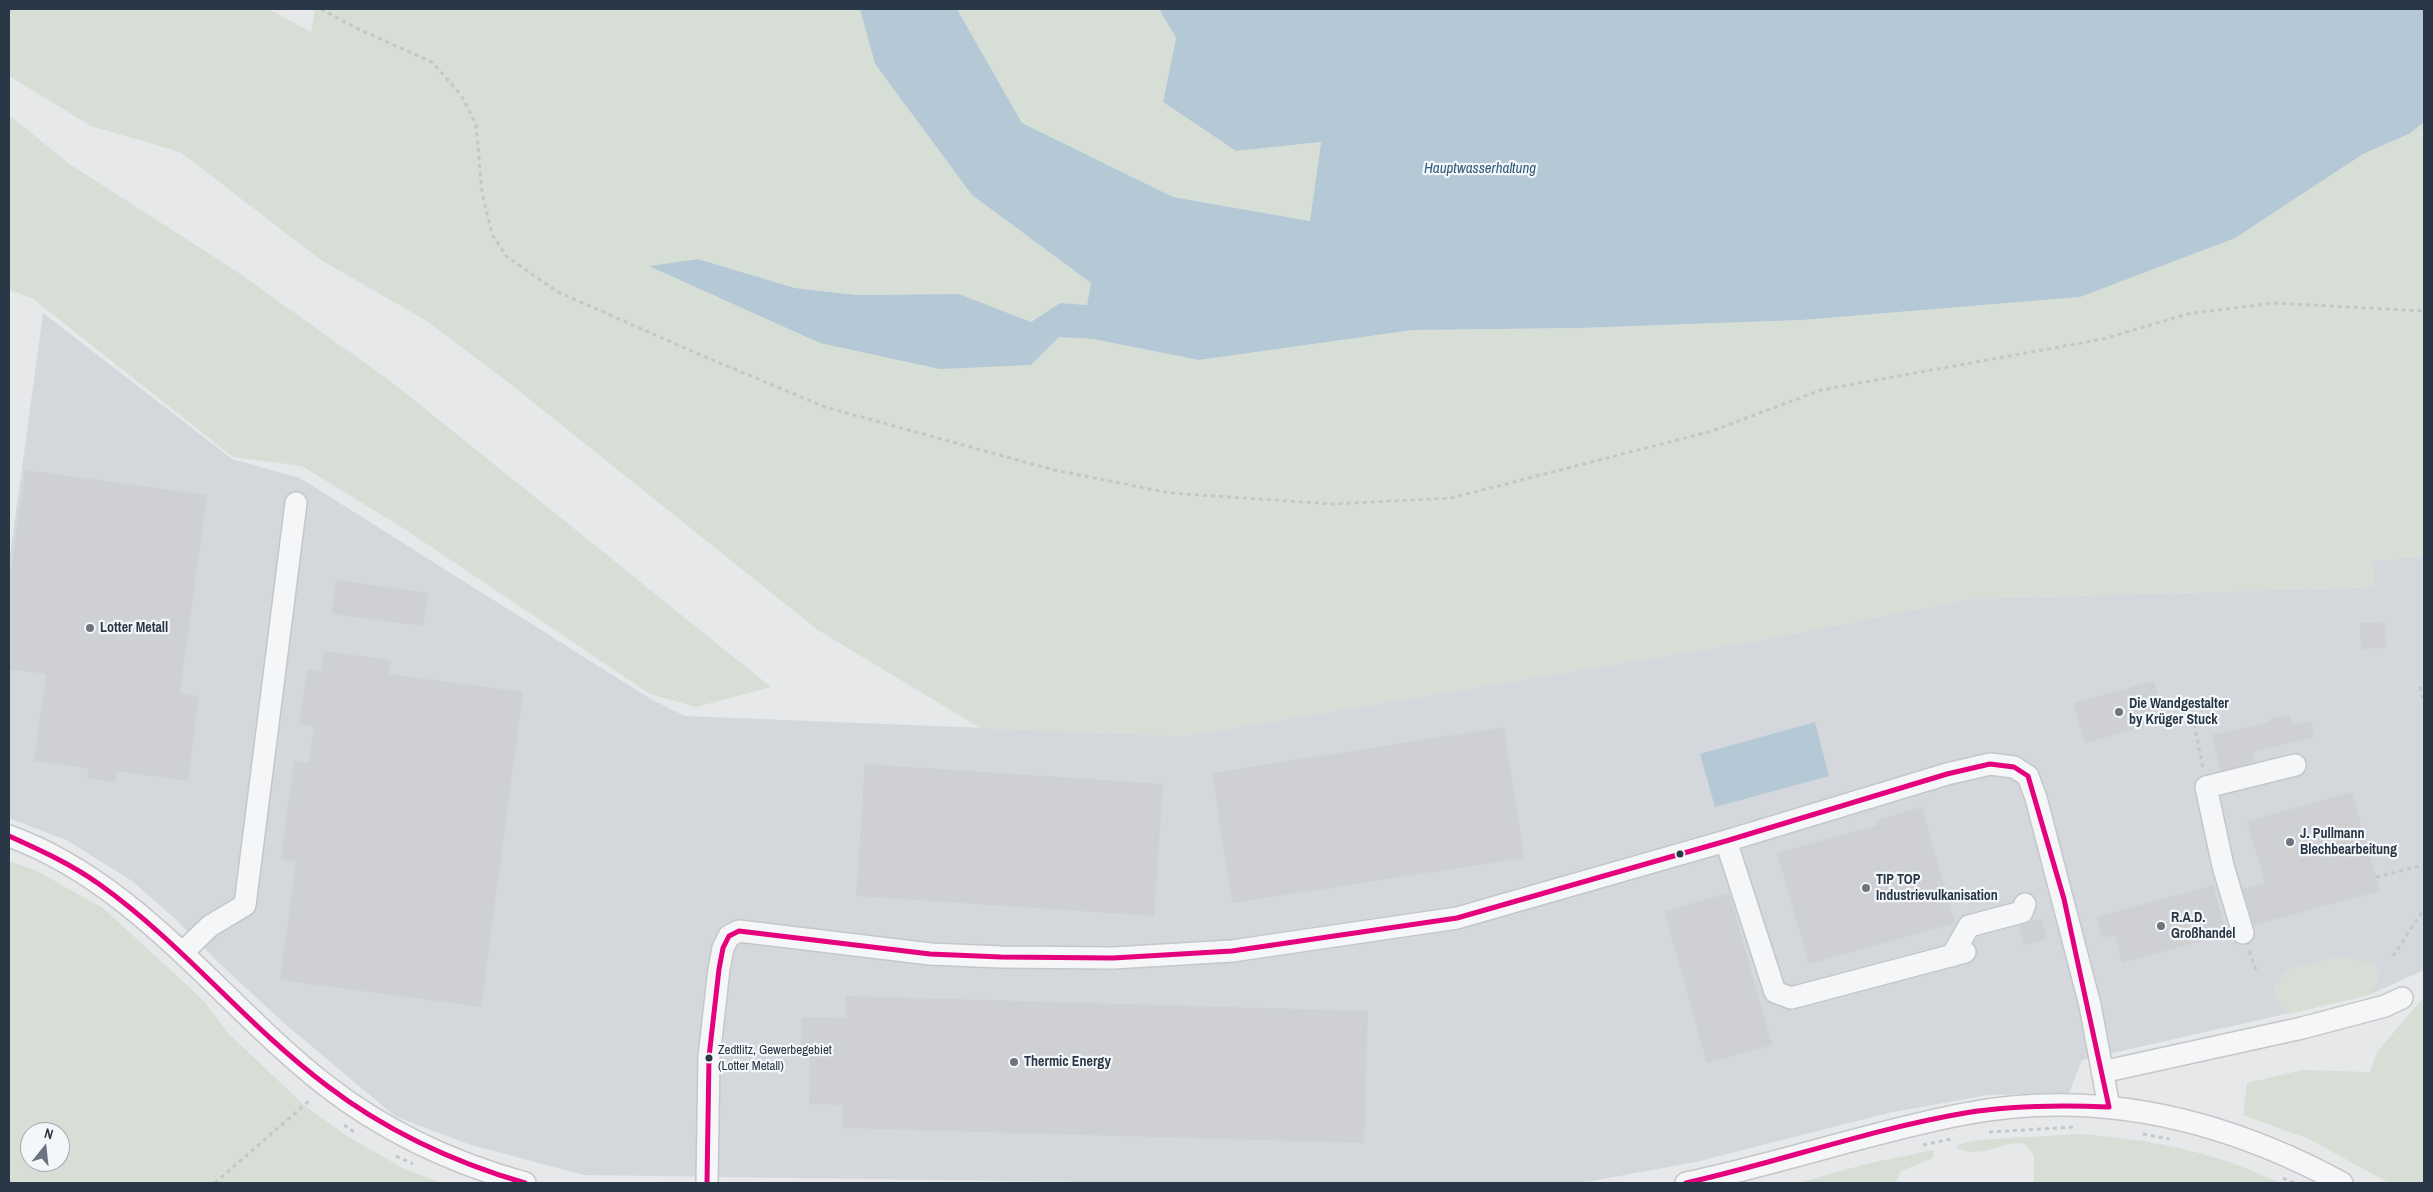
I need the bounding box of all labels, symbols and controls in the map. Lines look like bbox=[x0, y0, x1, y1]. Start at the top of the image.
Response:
water label: Hauptwasserhaltung bbox=[1424, 160, 1536, 178]
place label: Lotter Metall bbox=[100, 620, 168, 636]
marker: Lotter Metall bbox=[84, 622, 96, 634]
place label: Die Wandgestalter by Krüger Stuck bbox=[2129, 696, 2229, 729]
marker: Die Wandgestalter by Krüger Stuck bbox=[2113, 706, 2125, 718]
place label: J. Pullmann Blechbearbeitung bbox=[2300, 826, 2397, 859]
marker: J. Pullmann Blechbearbeitung bbox=[2284, 836, 2296, 848]
unlabelled marker bbox=[1675, 849, 1685, 859]
place label: TIP TOP Industrievulkanisation bbox=[1876, 872, 1998, 904]
marker: TIP TOP Industrievulkanisation bbox=[1860, 882, 1872, 894]
place label: R.A.D. Großhandel bbox=[2171, 910, 2235, 942]
marker: R.A.D. Großhandel bbox=[2155, 920, 2167, 932]
place label: Zedtlitz, Gewerbegebiet (Lotter Metall) bbox=[718, 1043, 832, 1074]
marker: Zedtlitz, Gewerbegebiet (Lotter Metall) bbox=[704, 1053, 714, 1063]
place label: Thermic Energy bbox=[1024, 1054, 1111, 1070]
marker: Thermic Energy bbox=[1008, 1056, 1020, 1068]
north arrow bbox=[20, 1122, 70, 1172]
text: N bbox=[42, 1124, 55, 1143]

